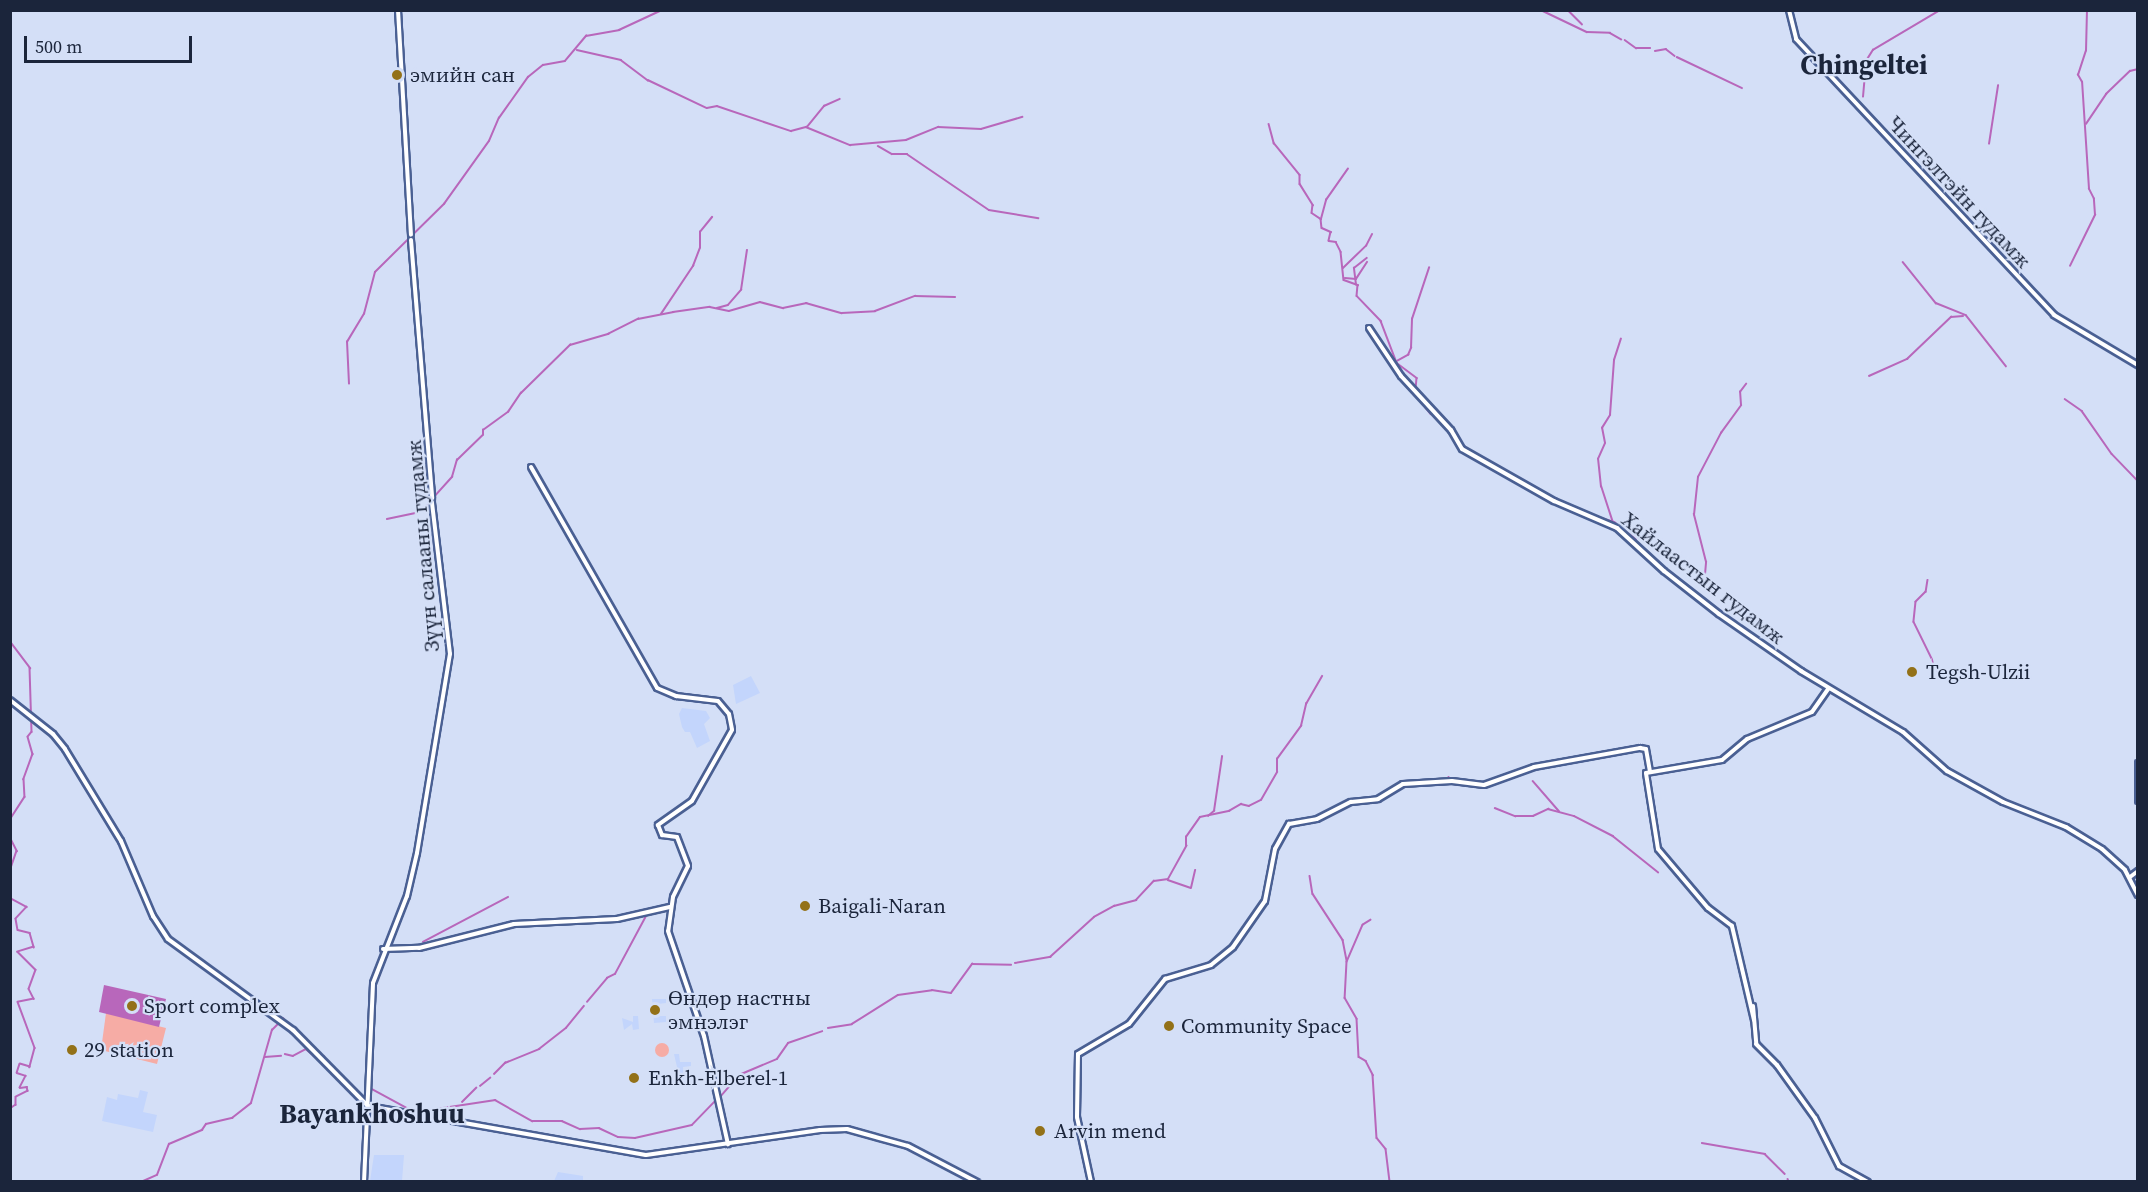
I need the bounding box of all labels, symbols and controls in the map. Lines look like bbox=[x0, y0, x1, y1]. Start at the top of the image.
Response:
scale bar bbox=[27, 24, 195, 62]
text: 500 m bbox=[35, 34, 82, 59]
district label: Chingeltei bbox=[1800, 49, 1928, 81]
place label: эмийн сан bbox=[410, 62, 515, 88]
marker: эмийн сан bbox=[388, 66, 406, 84]
street label: Чингэлтэйн гудамж bbox=[1882, 111, 2036, 273]
street label: Зүүн салааны гудамж bbox=[401, 439, 445, 653]
street label: Хайлаастын гудамж bbox=[1617, 507, 1789, 649]
place label: Tegsh-Ulzii bbox=[1926, 659, 2030, 685]
marker: Tegsh-Ulzii bbox=[1903, 663, 1921, 681]
place label: Baigali-Naran bbox=[818, 893, 946, 919]
marker: Baigali-Naran bbox=[796, 897, 814, 915]
place label: Өндөр настны эмнэлэг bbox=[668, 985, 811, 1035]
place label: Sport complex bbox=[144, 993, 280, 1019]
marker: Sport complex bbox=[125, 999, 139, 1013]
marker: Өндөр настны эмнэлэг bbox=[646, 1001, 664, 1019]
place label: Community Space bbox=[1181, 1013, 1352, 1039]
marker: Community Space bbox=[1162, 1019, 1176, 1033]
place label: 29 station bbox=[84, 1037, 174, 1063]
marker: 29 station bbox=[65, 1043, 79, 1057]
place label: Enkh-Elberel-1 bbox=[648, 1065, 788, 1091]
marker: Enkh-Elberel-1 bbox=[625, 1069, 643, 1087]
district label: Bayankhoshuu bbox=[279, 1098, 465, 1130]
place label: Arvin mend bbox=[1054, 1118, 1166, 1144]
marker: Arvin mend bbox=[1031, 1122, 1049, 1140]

